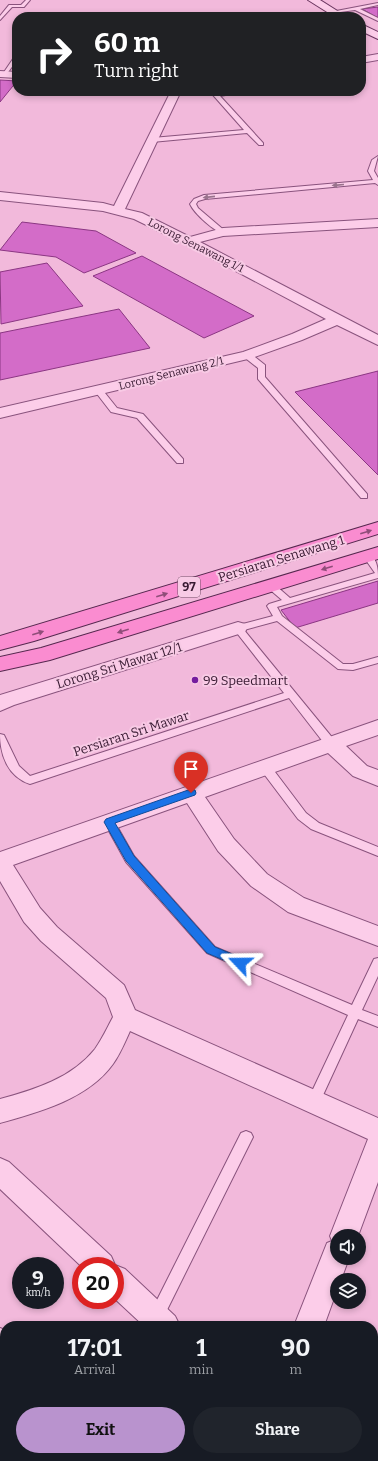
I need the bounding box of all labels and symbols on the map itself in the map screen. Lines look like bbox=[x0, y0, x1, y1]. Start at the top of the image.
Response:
one-way arrow bbox=[332, 182, 344, 189]
one-way arrow bbox=[203, 194, 215, 201]
street label: Lorong Senawang 1/1 bbox=[146, 216, 246, 276]
street label: Lorong Senawang 2/1 bbox=[117, 354, 225, 393]
one-way arrow bbox=[361, 529, 373, 535]
street label: Persiaran Senawang 1 bbox=[216, 532, 347, 585]
one-way arrow bbox=[321, 565, 333, 571]
road number: 97 bbox=[178, 577, 200, 597]
one-way arrow bbox=[156, 592, 168, 598]
one-way arrow bbox=[116, 628, 128, 634]
one-way arrow bbox=[32, 630, 44, 636]
street label: Lorong Sri Mawar 12/1 bbox=[55, 639, 184, 692]
place label: 99 Speedmart bbox=[203, 673, 288, 688]
marker: 99 Speedmart bbox=[190, 675, 200, 685]
street label: Persiaran Sri Mawar bbox=[71, 708, 191, 759]
pin bbox=[174, 752, 208, 793]
position arrow bbox=[219, 942, 261, 984]
speed limit sign: 20 bbox=[72, 1257, 124, 1309]

